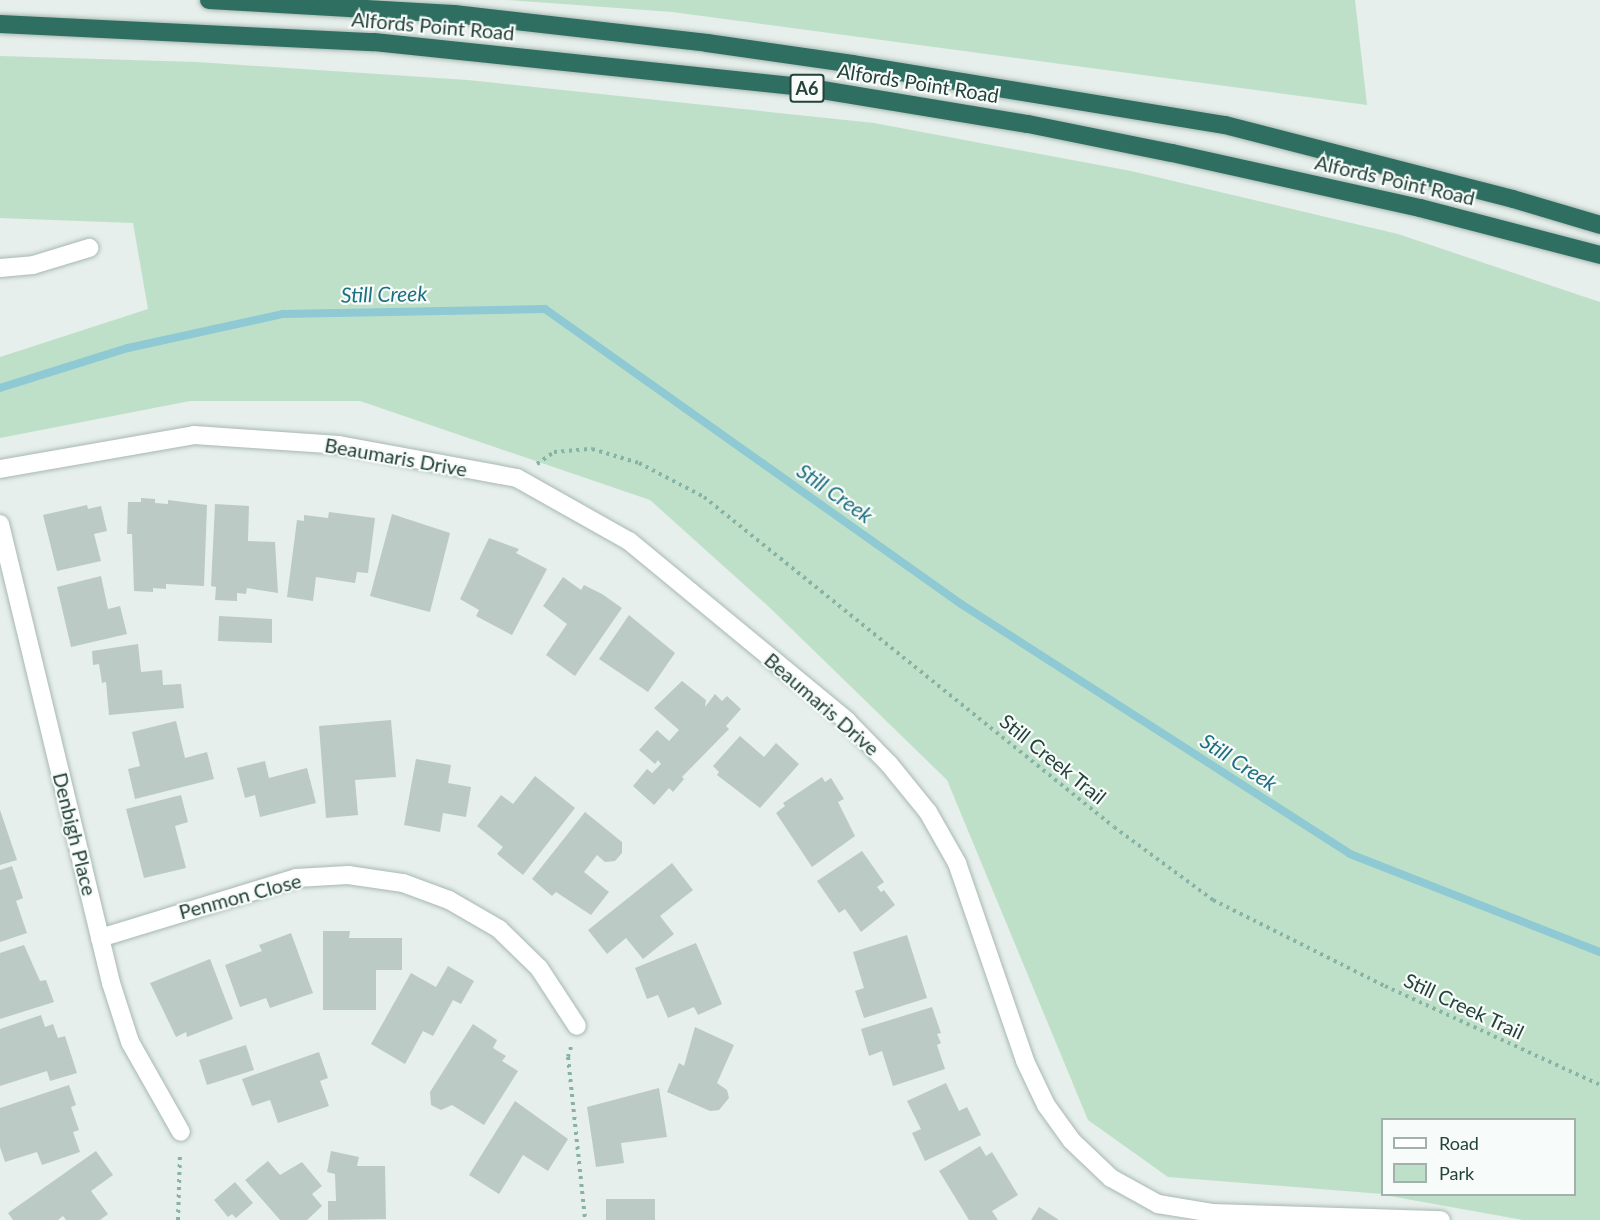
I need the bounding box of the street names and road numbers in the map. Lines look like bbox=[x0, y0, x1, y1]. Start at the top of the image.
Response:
street label: Alfords Point Road bbox=[351, 7, 515, 45]
street label: Alfords Point Road bbox=[835, 58, 1001, 108]
road number: A6 bbox=[789, 73, 825, 103]
street label: Alfords Point Road bbox=[1313, 150, 1477, 210]
street label: Beaumaris Drive bbox=[323, 433, 469, 481]
street label: Beaumaris Drive bbox=[760, 648, 884, 760]
street label: Still Creek Trail bbox=[995, 709, 1111, 809]
street label: Denbigh Place bbox=[48, 770, 102, 898]
street label: Penmon Close bbox=[176, 868, 304, 924]
street label: Still Creek Trail bbox=[1400, 968, 1528, 1044]

